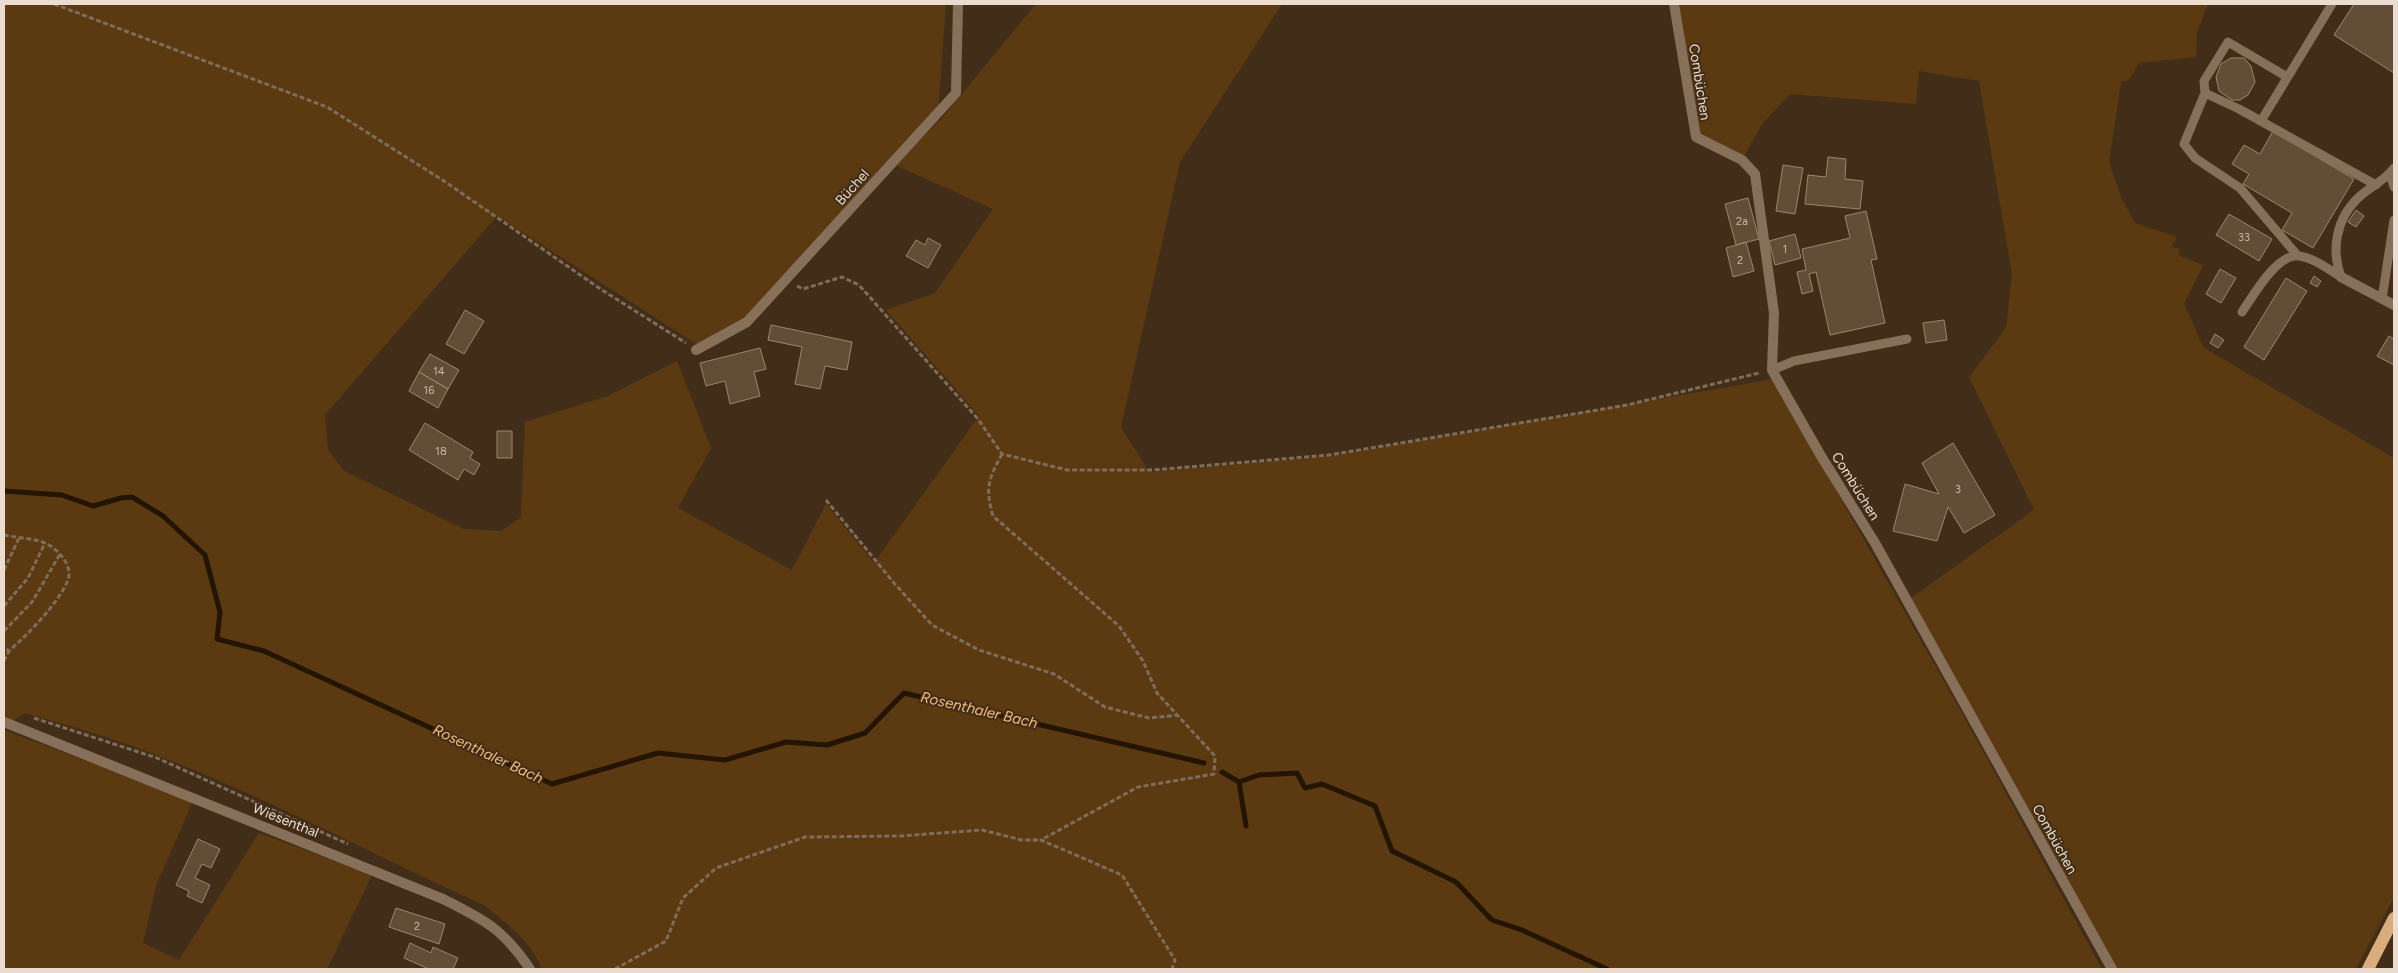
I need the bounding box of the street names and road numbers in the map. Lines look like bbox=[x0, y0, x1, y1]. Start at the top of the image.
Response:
street label: Combüchen bbox=[1685, 43, 1714, 122]
street label: Büchel bbox=[832, 166, 873, 209]
street label: Combüchen bbox=[1828, 449, 1883, 524]
street label: Wiesenthal bbox=[250, 800, 321, 841]
street label: Combüchen bbox=[2028, 801, 2081, 877]

